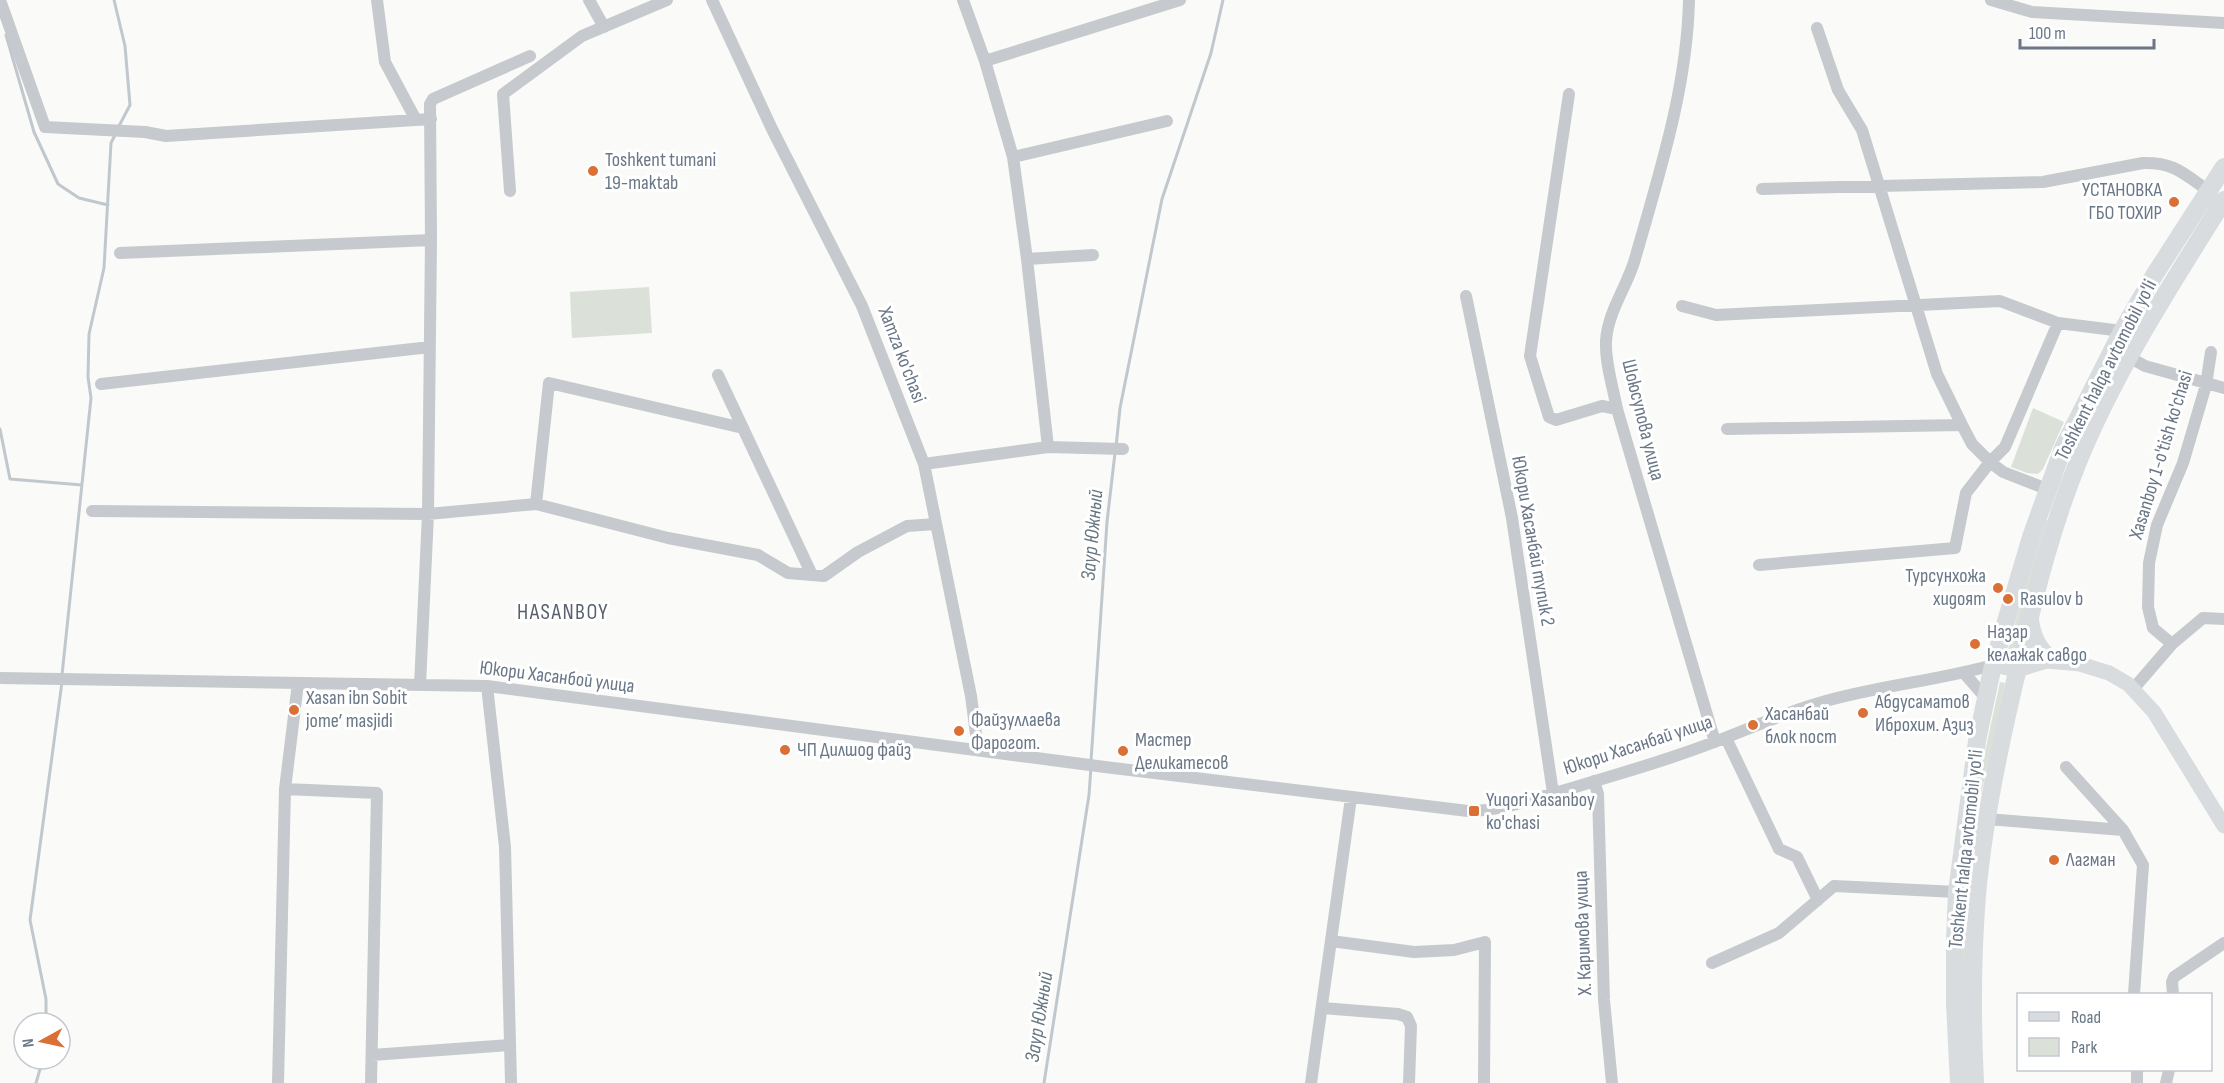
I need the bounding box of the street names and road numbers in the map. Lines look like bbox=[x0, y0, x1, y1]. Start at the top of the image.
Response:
street label: Toshkent halqa avtomobil yo'li bbox=[2050, 275, 2162, 465]
street label: Xamza ko'chasi bbox=[872, 303, 931, 406]
street label: Шоюсупова улица bbox=[1616, 357, 1670, 483]
street label: Xasanboy 1-o'tish ko'chasi bbox=[2124, 368, 2198, 543]
street label: Юкори Хасанбай тупик 2 bbox=[1506, 454, 1560, 628]
street label: Юкори Хасанбой улица bbox=[478, 656, 636, 698]
street label: Юкори Хасанбай улица bbox=[1561, 710, 1715, 780]
street label: Toshkent halqa avtomobil yo'li bbox=[1944, 748, 1988, 950]
street label: Х. Каримова улица bbox=[1569, 870, 1597, 997]

